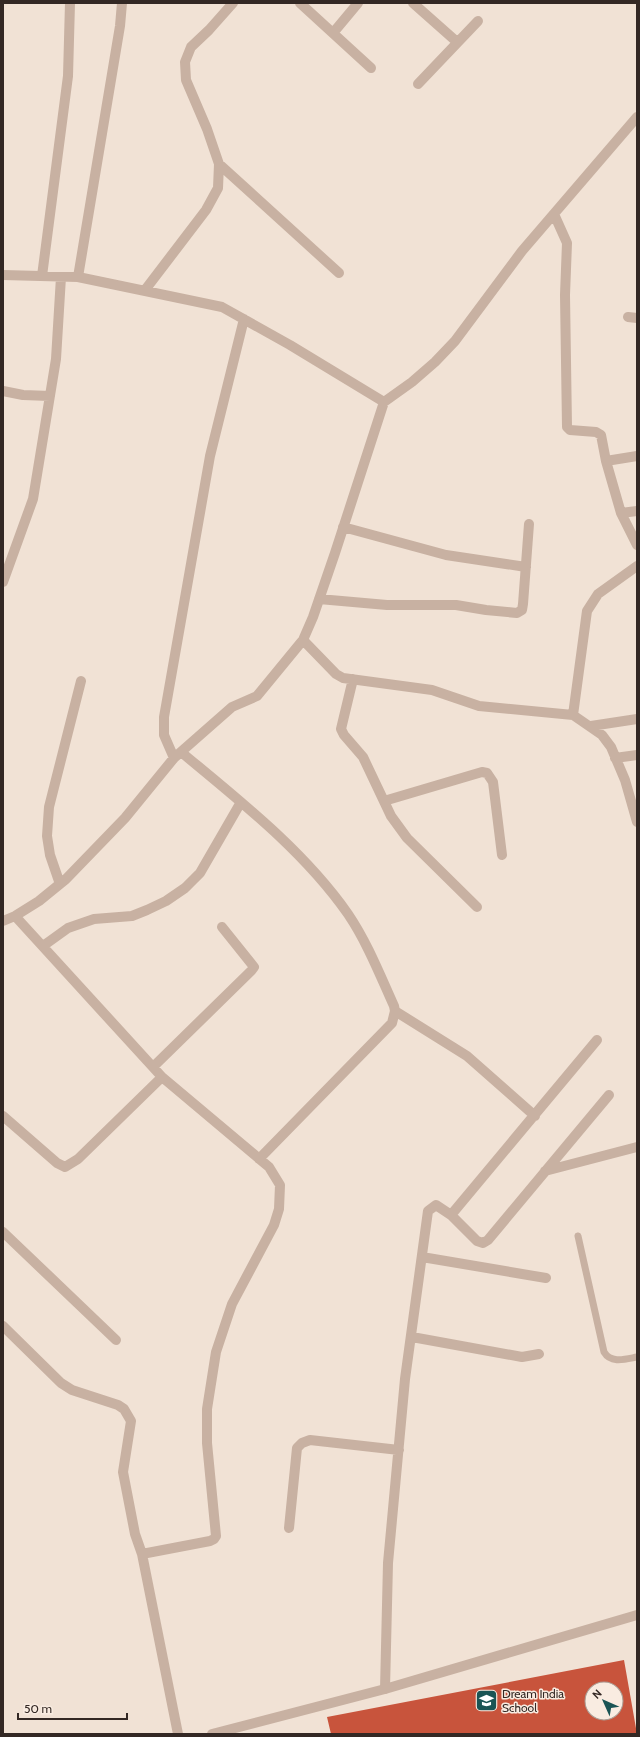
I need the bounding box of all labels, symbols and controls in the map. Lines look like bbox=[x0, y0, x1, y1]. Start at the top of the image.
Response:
north arrow bbox=[584, 1681, 624, 1721]
place label: Dream India School bbox=[502, 1686, 564, 1715]
text: N bbox=[589, 1686, 605, 1702]
school or university icon: Dream India School bbox=[473, 1688, 499, 1714]
scale bar bbox=[18, 1695, 127, 1721]
text: 50 m bbox=[24, 1701, 52, 1716]

